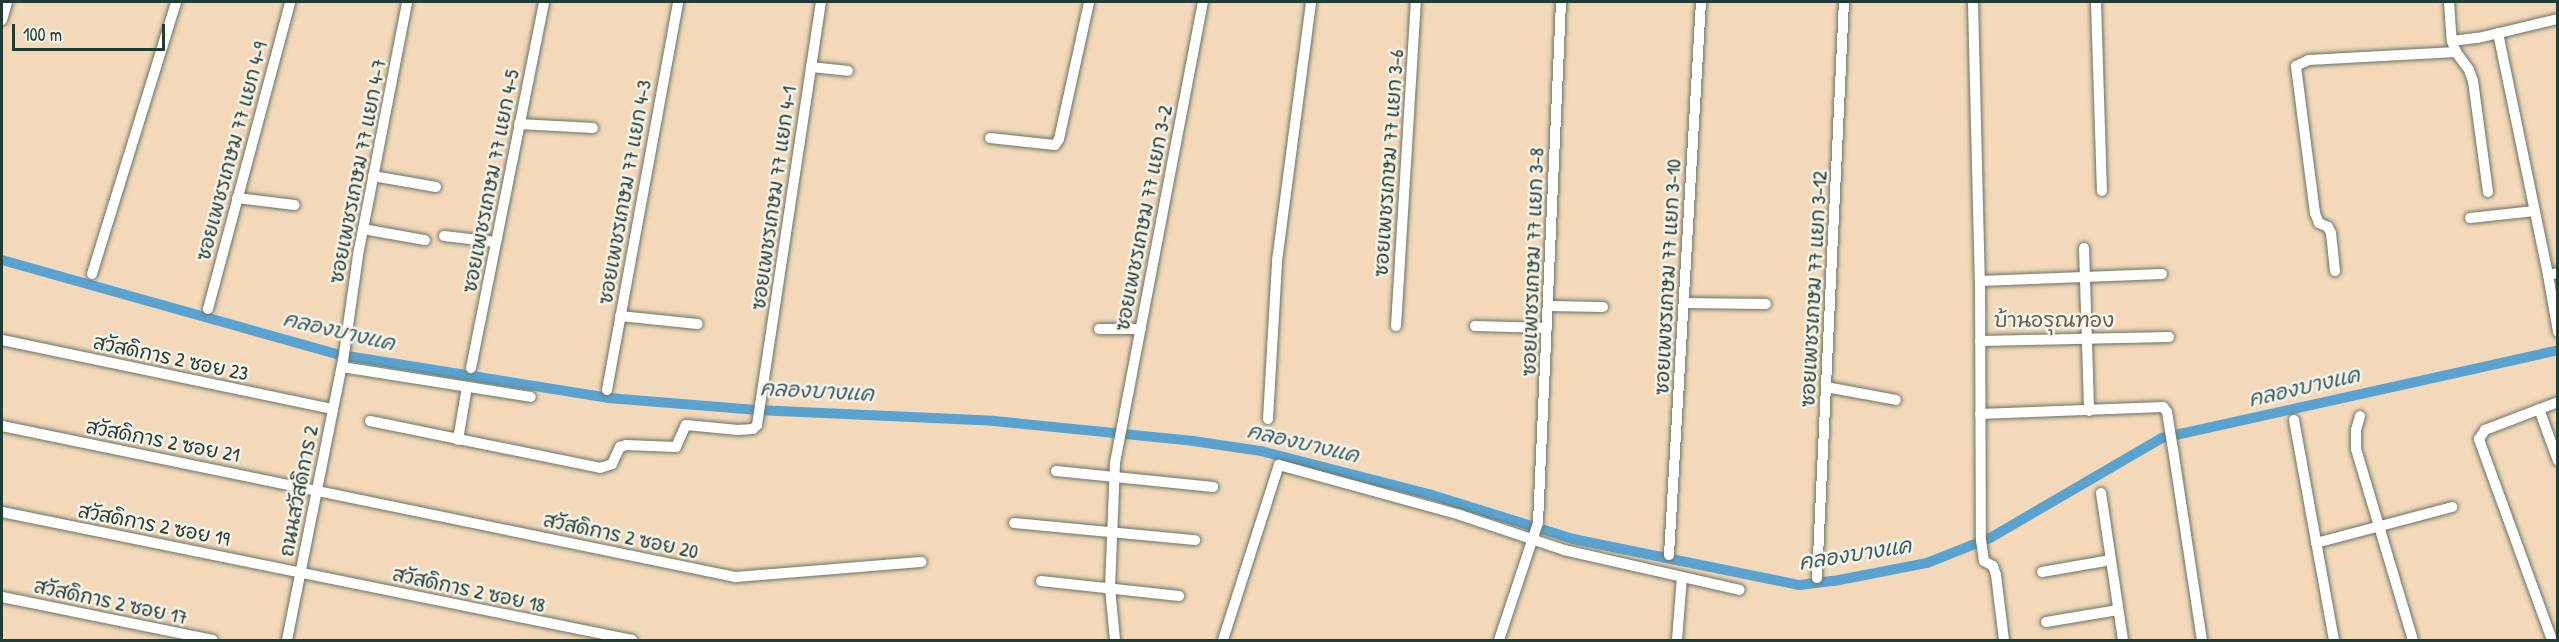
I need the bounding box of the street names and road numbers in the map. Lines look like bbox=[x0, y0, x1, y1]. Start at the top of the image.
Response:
street label: ซอยเพชรเกษม 77 แยก 4-9 bbox=[190, 39, 272, 263]
street label: ซอยเพชรเกษม 77 แยก 3-6 bbox=[1368, 48, 1408, 278]
street label: ซอยเพชรเกษม 77 แยก 4-7 bbox=[323, 57, 391, 285]
street label: ซอยเพชรเกษม 77 แยก 4-5 bbox=[457, 67, 523, 295]
street label: ซอยเพชรเกษม 77 แยก 4-3 bbox=[592, 78, 656, 306]
street label: ซอยเพชรเกษม 77 แยก 4-1 bbox=[745, 85, 801, 311]
street label: ซอยเพชรเกษม 77 แยก 3-2 bbox=[1109, 103, 1177, 333]
street label: ซอยเพชรเกษม 77 แยก 3-8 bbox=[1516, 147, 1548, 377]
street label: ซอยเพชรเกษม 77 แยก 3-10 bbox=[1649, 158, 1685, 396]
street label: ซอยเพชรเกษม 77 แยก 3-12 bbox=[1795, 170, 1831, 408]
street label: สวัสดิการ 2 ซอย 23 bbox=[91, 329, 251, 385]
street label: สวัสดิการ 2 ซอย 21 bbox=[84, 413, 242, 467]
street label: ถนนสวัสดิการ 2 bbox=[274, 423, 322, 559]
street label: สวัสดิการ 2 ซอย 19 bbox=[76, 498, 232, 550]
street label: สวัสดิการ 2 ซอย 20 bbox=[541, 507, 701, 563]
street label: สวัสดิการ 2 ซอย 18 bbox=[391, 561, 547, 617]
street label: สวัสดิการ 2 ซอย 17 bbox=[32, 573, 190, 629]

